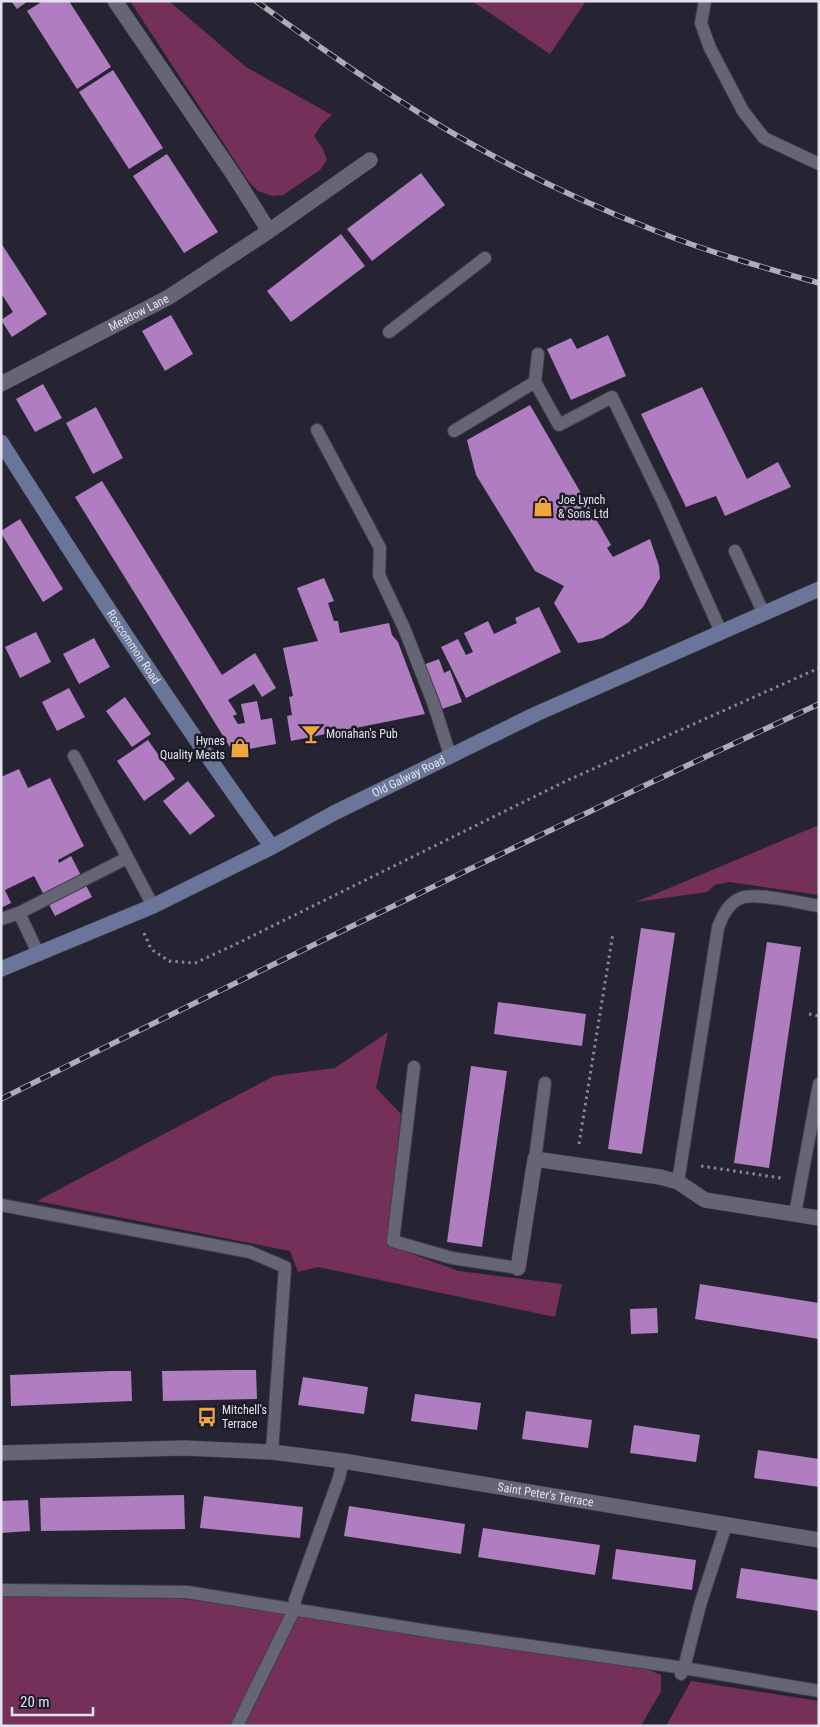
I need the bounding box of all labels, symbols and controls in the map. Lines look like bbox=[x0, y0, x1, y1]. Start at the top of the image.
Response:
street label: Meadow Lane bbox=[106, 291, 171, 334]
place label: Joe Lynch & Sons Ltd bbox=[558, 493, 609, 521]
shop icon: Joe Lynch & Sons Ltd bbox=[532, 496, 554, 518]
street label: Roscommon Road bbox=[104, 607, 163, 687]
bar icon: Monahan's Pub bbox=[300, 723, 322, 745]
place label: Monahan's Pub bbox=[326, 727, 398, 741]
place label: Hynes Quality Meats bbox=[160, 734, 225, 762]
shop icon: Hynes Quality Meats bbox=[229, 737, 251, 759]
street label: Old Galway Road bbox=[370, 753, 447, 800]
place label: Mitchell's Terrace bbox=[222, 1403, 267, 1431]
bus stop icon: Mitchell's Terrace bbox=[196, 1406, 218, 1428]
street label: Saint Peter's Terrace bbox=[497, 1480, 595, 1510]
scale bar bbox=[12, 1684, 94, 1716]
text: 20 m bbox=[20, 1693, 50, 1711]

